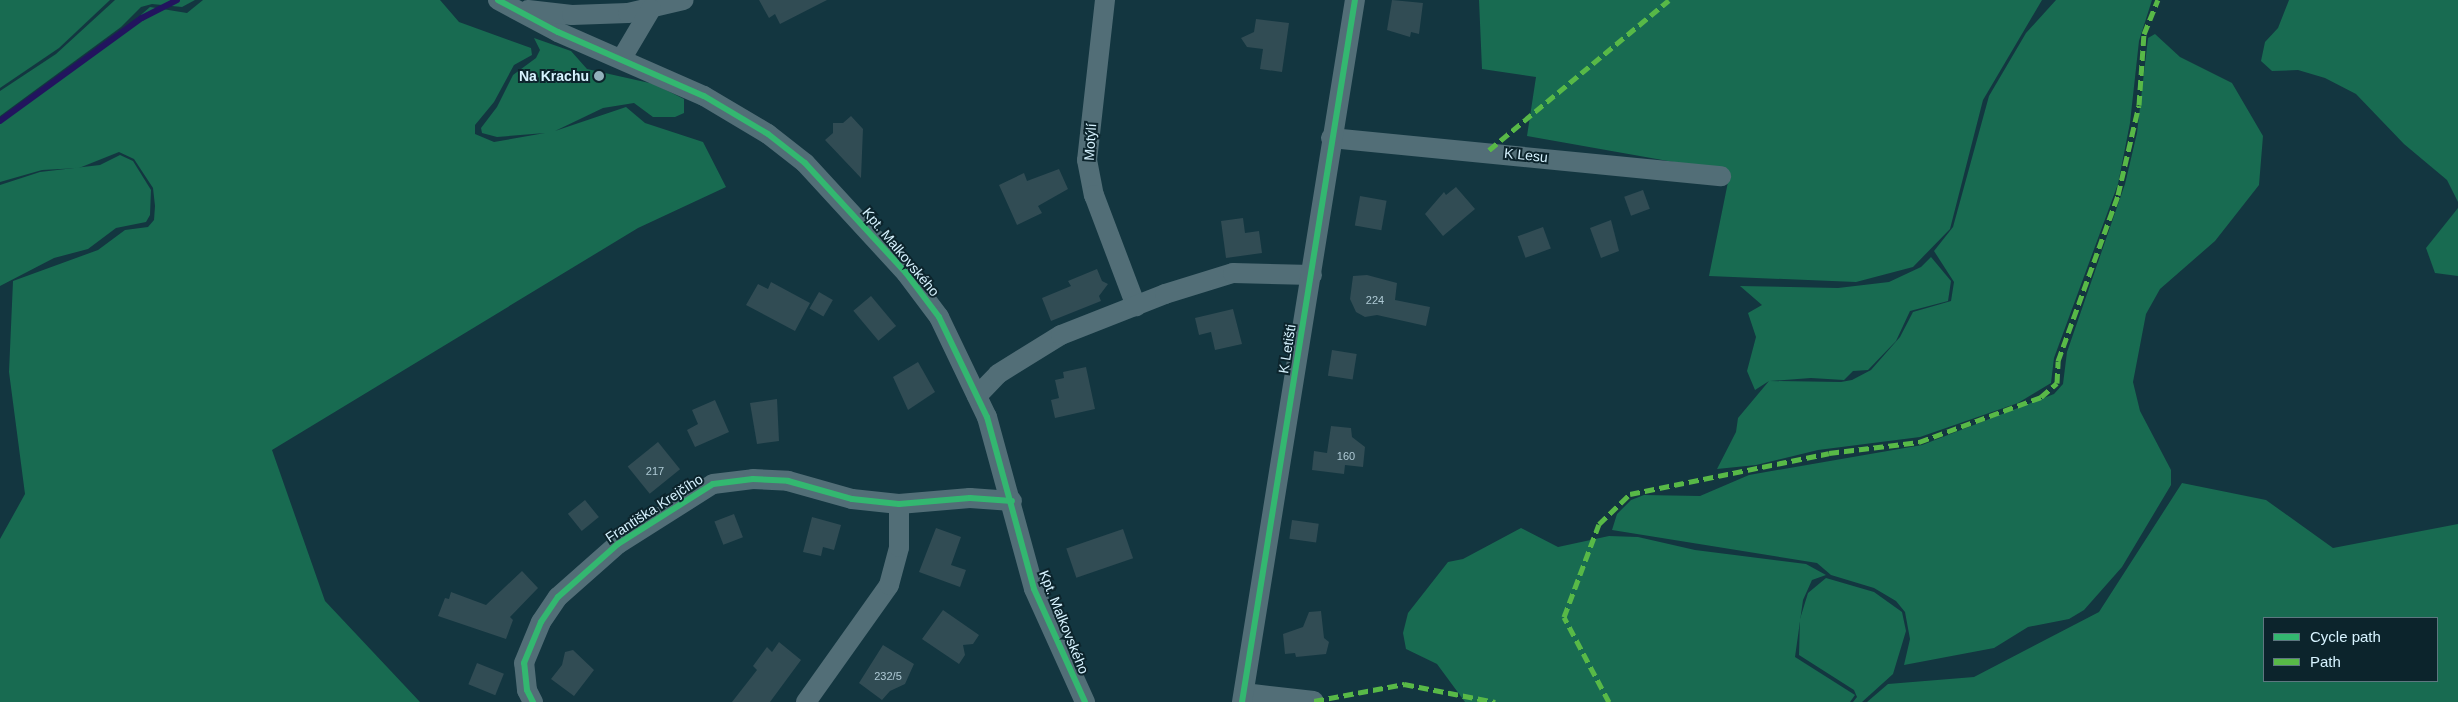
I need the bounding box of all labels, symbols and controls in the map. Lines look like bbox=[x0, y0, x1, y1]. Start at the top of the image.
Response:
place label: Na Krachu bbox=[519, 68, 589, 84]
marker: Na Krachu bbox=[593, 70, 605, 82]
street label: Motýlí bbox=[1080, 123, 1100, 161]
street label: K Lesu bbox=[1503, 144, 1549, 166]
street label: Kpt. Malkovského bbox=[859, 204, 943, 300]
house number: 224 bbox=[1366, 293, 1384, 307]
street label: K Letišti bbox=[1275, 323, 1299, 375]
house number: 160 bbox=[1337, 449, 1355, 463]
house number: 217 bbox=[646, 464, 664, 478]
street label: Františka Krejčího bbox=[602, 470, 706, 546]
street label: Kpt. Malkovského bbox=[1036, 568, 1092, 676]
legend bbox=[2263, 617, 2438, 682]
text: Cycle path bbox=[2310, 628, 2381, 645]
text: Path bbox=[2310, 653, 2341, 670]
house number: 232/5 bbox=[874, 669, 902, 683]

